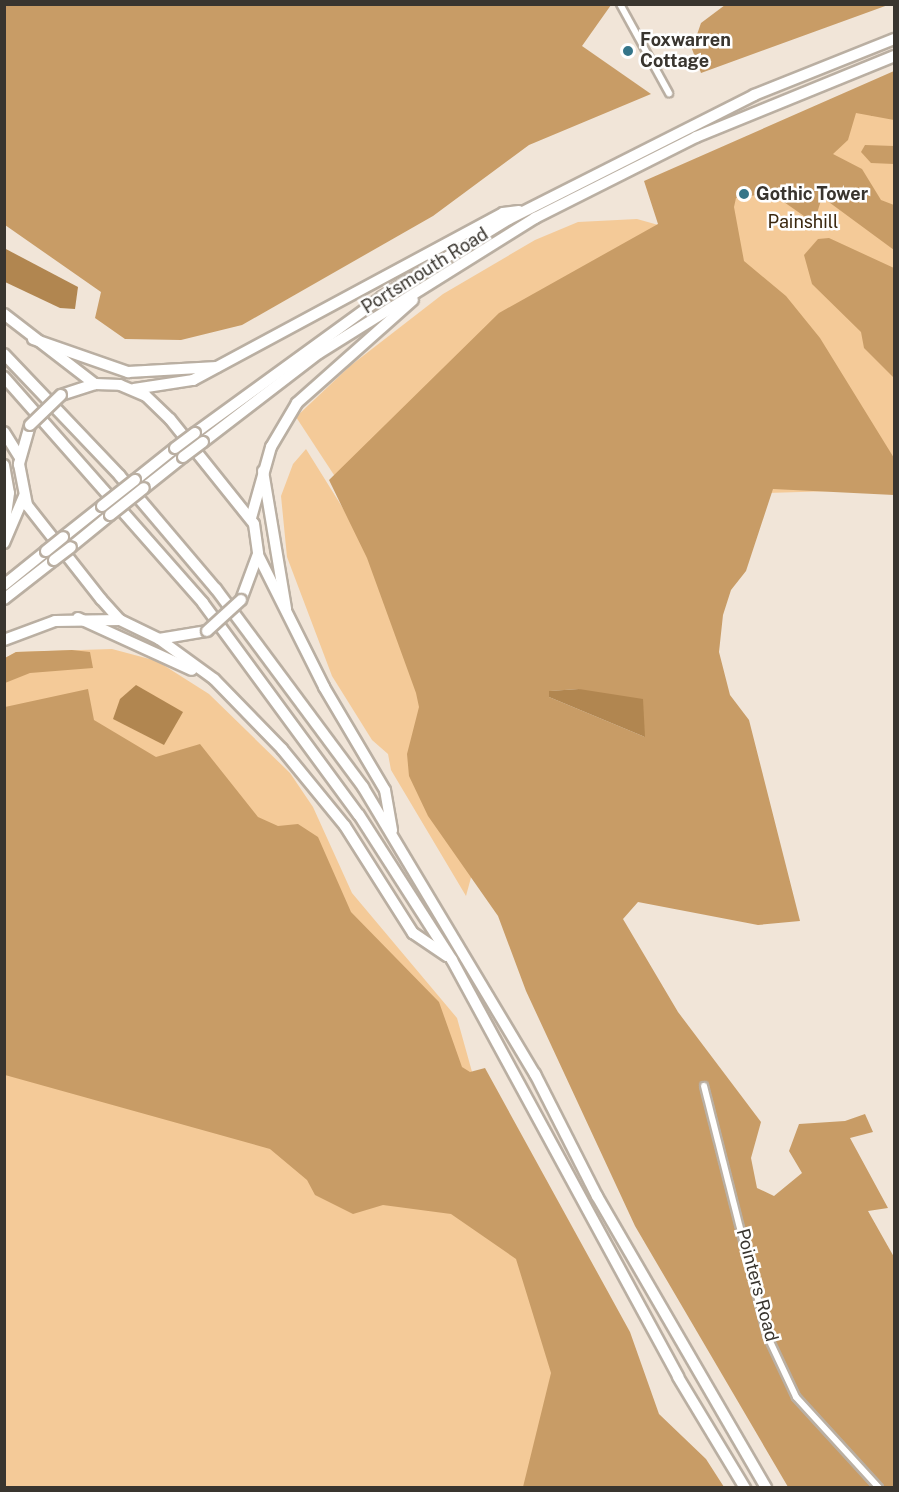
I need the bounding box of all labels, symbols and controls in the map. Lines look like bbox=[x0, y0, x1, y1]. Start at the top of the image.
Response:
place label: Foxwarren Cottage bbox=[640, 30, 731, 72]
marker: Foxwarren Cottage bbox=[621, 44, 635, 58]
place label: Gothic Tower bbox=[756, 183, 868, 205]
marker: Gothic Tower bbox=[737, 187, 751, 201]
park label: Painshill bbox=[768, 211, 838, 233]
street label: Portsmouth Road bbox=[358, 223, 492, 319]
street label: Pointers Road bbox=[732, 1226, 782, 1344]

